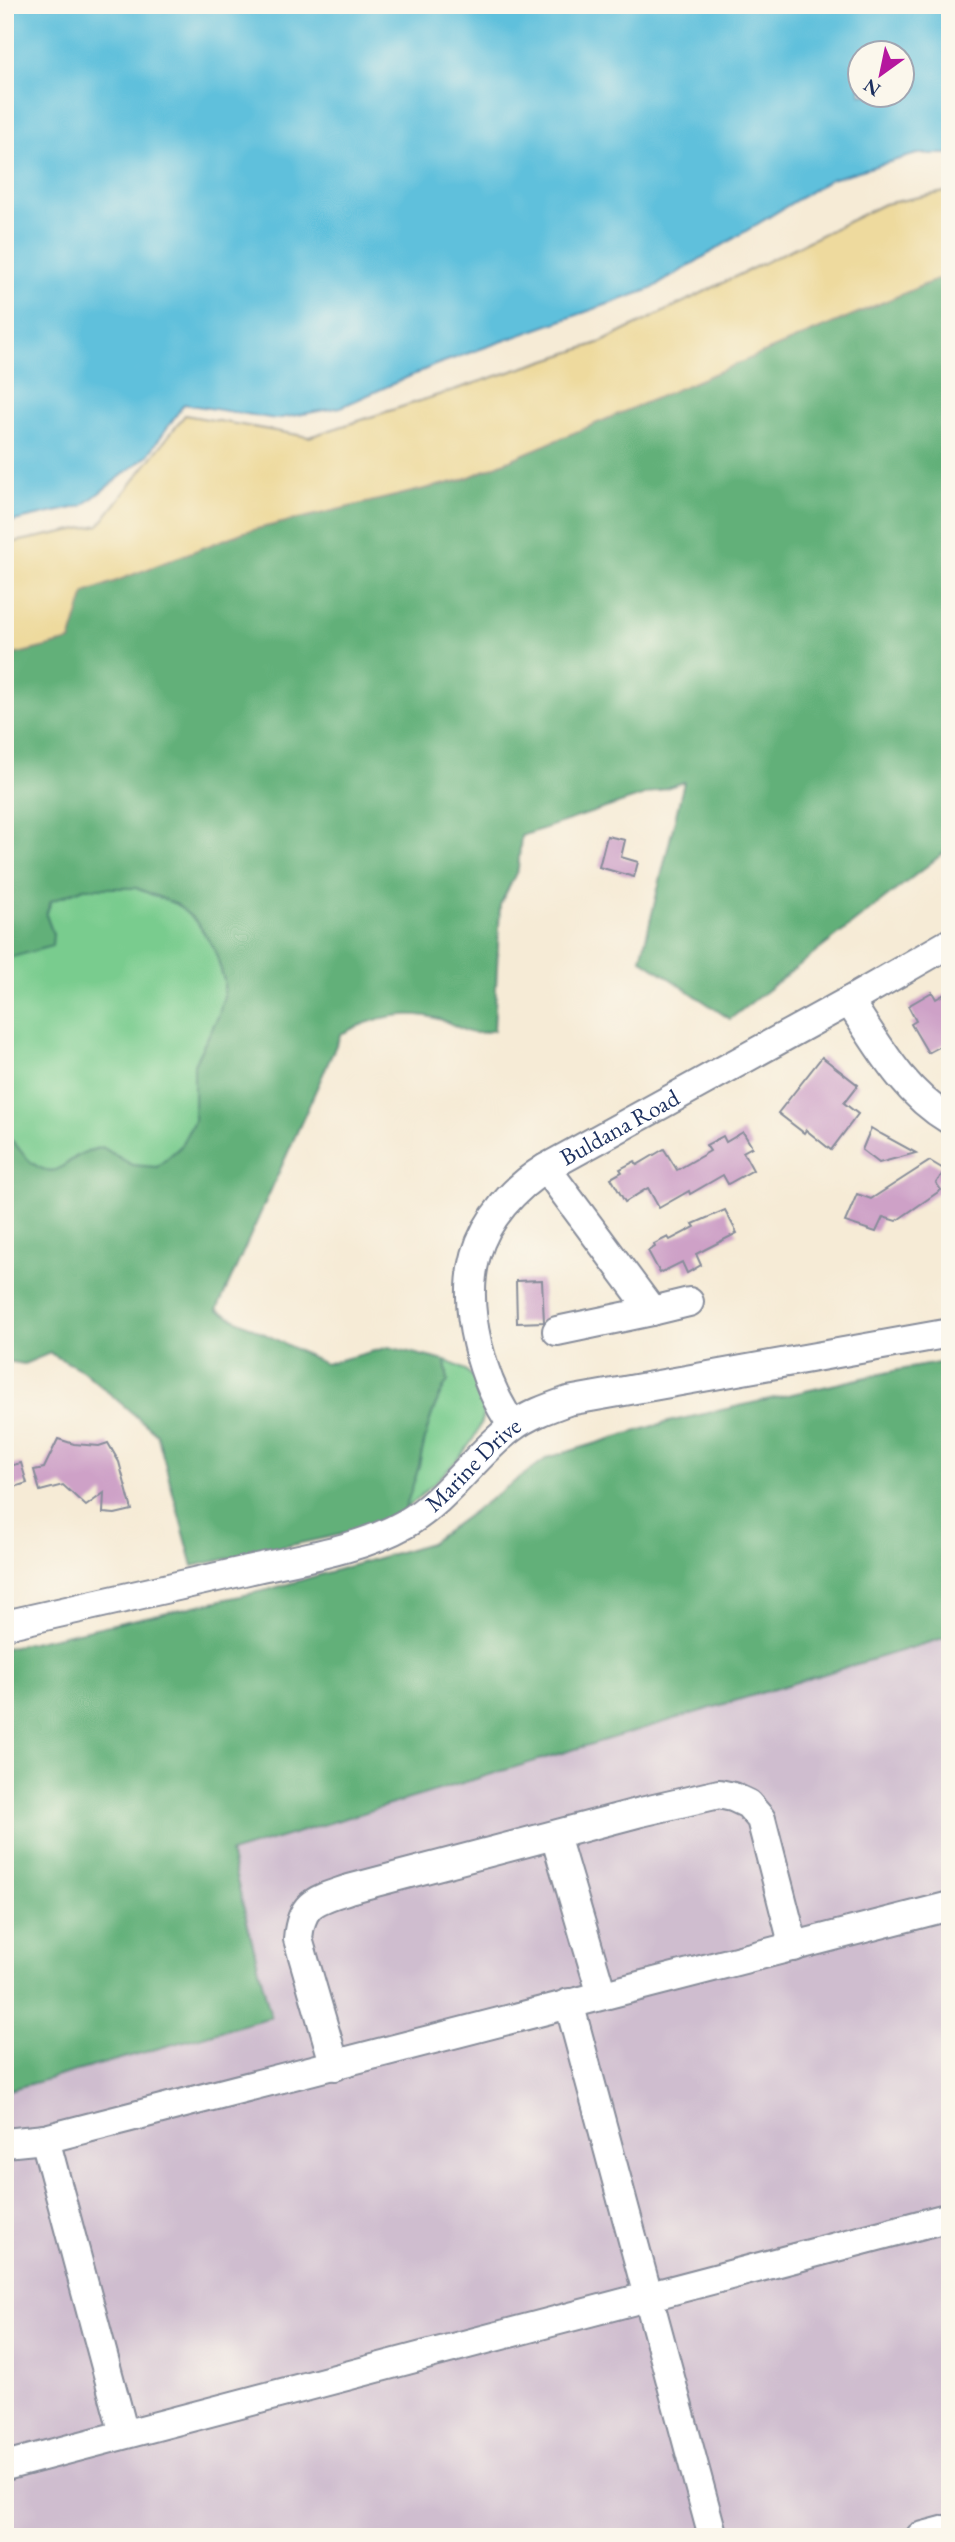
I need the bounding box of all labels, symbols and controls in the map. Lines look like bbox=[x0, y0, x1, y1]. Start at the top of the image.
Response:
north arrow bbox=[846, 38, 916, 108]
text: N bbox=[858, 73, 885, 103]
street label: Buldana Road bbox=[554, 1081, 685, 1172]
street label: Marine Drive bbox=[418, 1410, 527, 1519]

